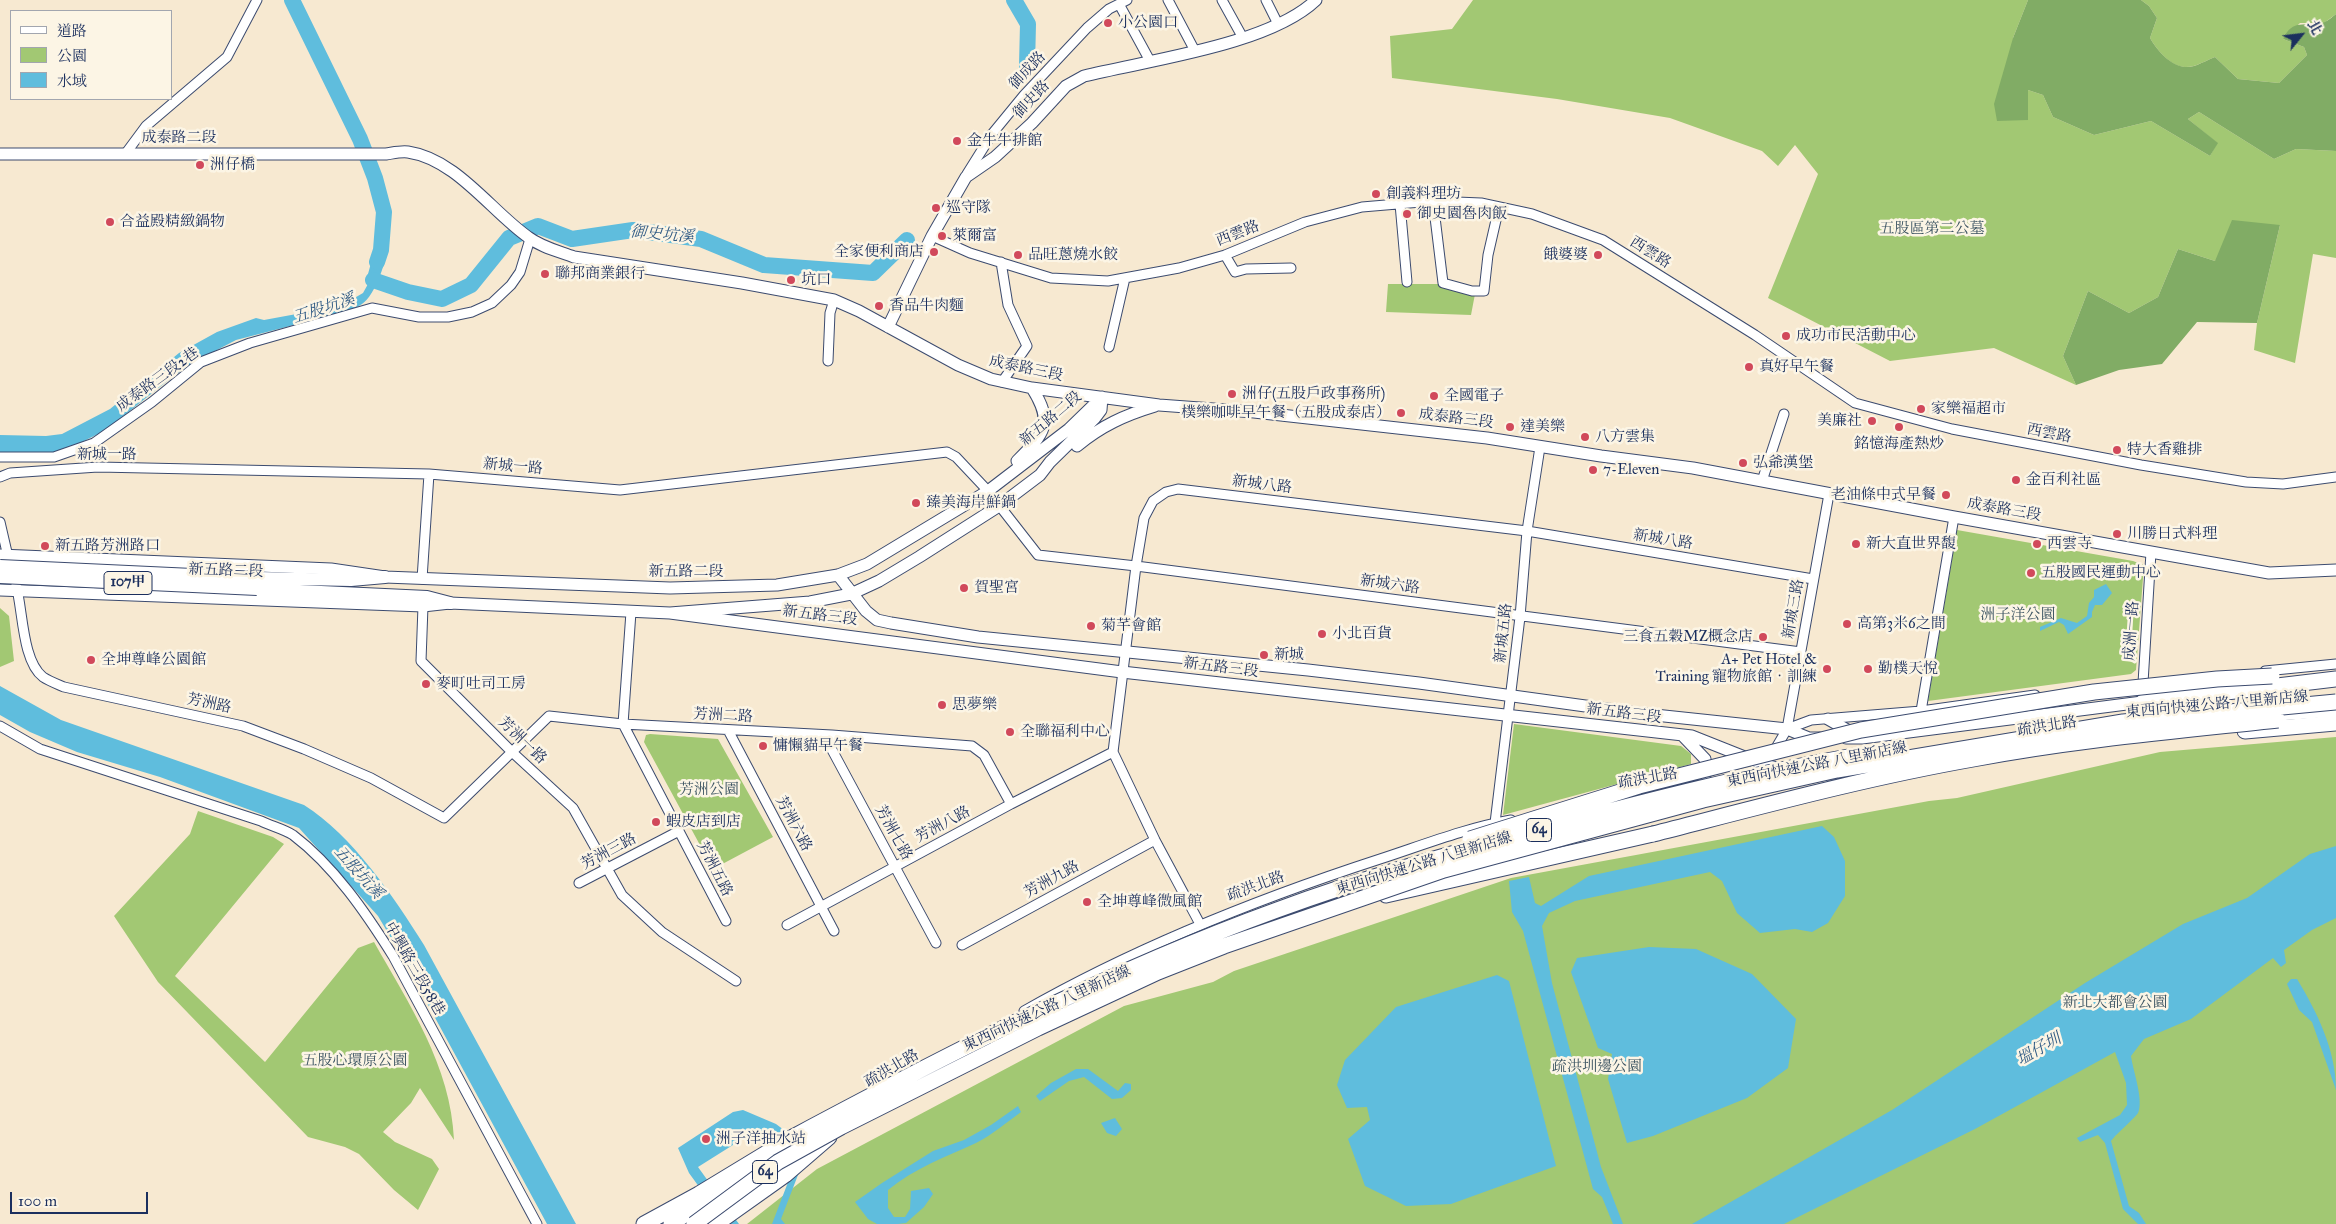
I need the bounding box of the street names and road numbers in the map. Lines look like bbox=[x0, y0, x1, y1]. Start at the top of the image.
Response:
street label: 御成路 bbox=[1006, 48, 1050, 94]
street label: 御史路 bbox=[1010, 77, 1054, 123]
street label: 成泰路二段 bbox=[142, 129, 216, 147]
street label: 西雲路 bbox=[1214, 218, 1262, 250]
street label: 西雲路 bbox=[1626, 233, 1674, 273]
street label: 成泰路三段2巷 bbox=[113, 344, 203, 416]
street label: 成泰路三段 bbox=[987, 352, 1065, 386]
street label: 新五路二段 bbox=[1016, 388, 1086, 450]
street label: 成泰路三段 bbox=[1418, 405, 1494, 433]
street label: 西雲路 bbox=[2025, 421, 2073, 447]
street label: 新城一路 bbox=[77, 446, 137, 464]
street label: 新城一路 bbox=[482, 455, 544, 479]
street label: 新城八路 bbox=[1231, 472, 1293, 498]
street label: 成泰路三段 bbox=[1966, 495, 2042, 525]
street label: 新城八路 bbox=[1632, 526, 1694, 554]
street label: 新五路二段 bbox=[188, 561, 264, 581]
street label: 新五路二段 bbox=[649, 563, 723, 581]
road number: 107甲 bbox=[104, 572, 152, 594]
street label: 新城六路 bbox=[1359, 572, 1421, 598]
street label: 新城三路 bbox=[1780, 578, 1808, 640]
street label: 成洲一路 bbox=[2121, 600, 2143, 662]
street label: 新五路三段 bbox=[782, 602, 858, 630]
street label: 新城五路 bbox=[1492, 602, 1516, 664]
street label: 新五路三段 bbox=[1183, 654, 1259, 682]
street label: 東西向快速公路 八里新店線 bbox=[2125, 688, 2309, 722]
street label: 芳洲路 bbox=[185, 691, 233, 717]
street label: 新五路三段 bbox=[1586, 700, 1662, 728]
street label: 芳洲二路 bbox=[693, 705, 753, 727]
street label: 疏洪北路 bbox=[2016, 713, 2078, 741]
street label: 芳洲一路 bbox=[494, 714, 550, 768]
street label: 東西向快速公路 八里新店線 bbox=[1725, 739, 1909, 791]
street label: 疏洪北路 bbox=[1617, 765, 1679, 793]
street label: 芳洲六路 bbox=[771, 793, 815, 855]
street label: 芳洲七路 bbox=[871, 802, 915, 864]
street label: 芳洲八路 bbox=[912, 803, 974, 847]
road number: 64 bbox=[1526, 818, 1552, 842]
street label: 東西向快速公路 八里新店線 bbox=[1334, 829, 1514, 899]
street label: 芳洲三路 bbox=[578, 830, 640, 874]
street label: 芳洲五路 bbox=[692, 838, 736, 900]
street label: 芳洲九路 bbox=[1021, 858, 1083, 902]
street label: 疏洪北路 bbox=[1225, 868, 1287, 906]
street label: 中興路三段58巷 bbox=[380, 919, 448, 1019]
street label: 東西向快速公路 八里新店線 bbox=[960, 962, 1134, 1056]
street label: 疏洪北路 bbox=[862, 1046, 922, 1092]
road number: 64 bbox=[752, 1160, 778, 1184]

